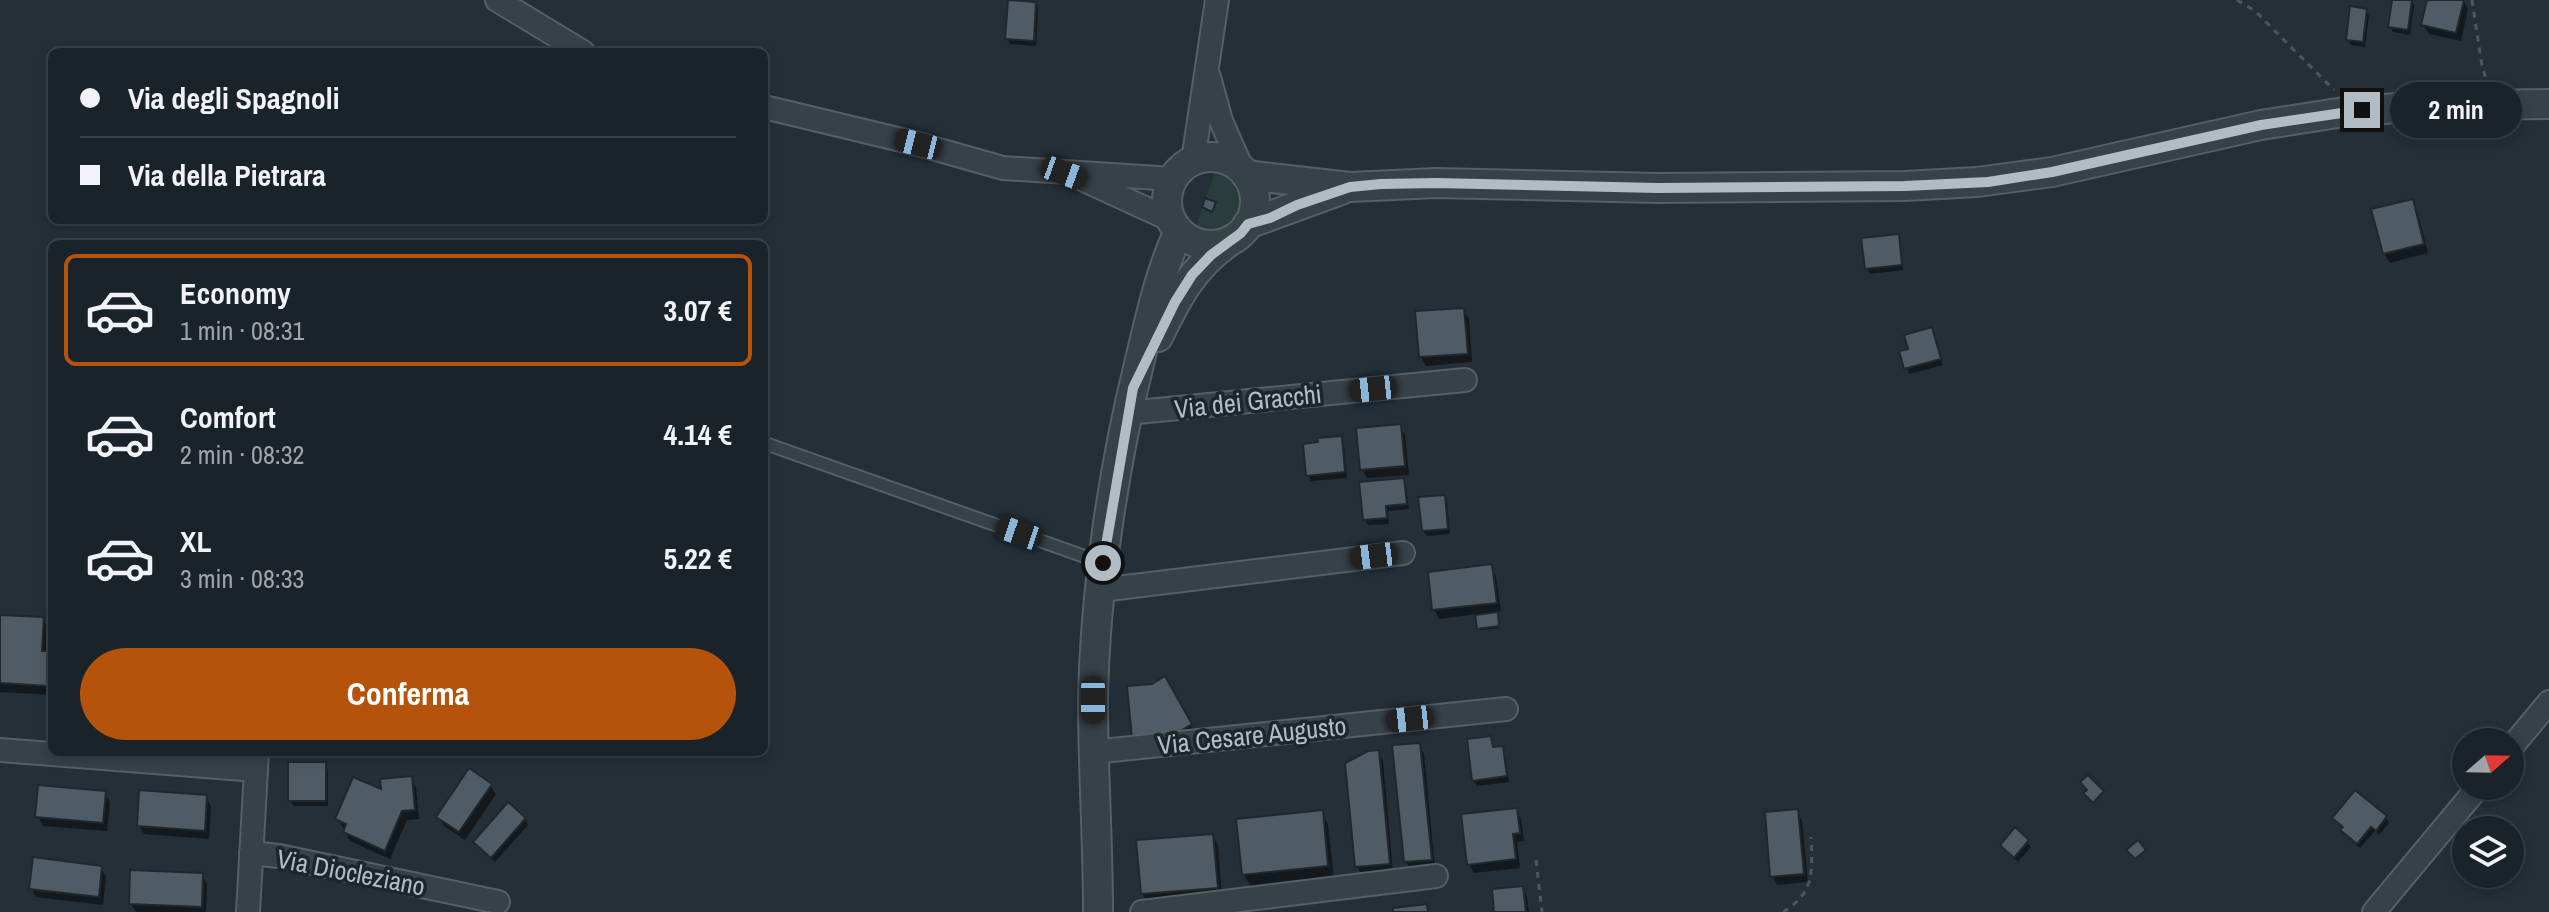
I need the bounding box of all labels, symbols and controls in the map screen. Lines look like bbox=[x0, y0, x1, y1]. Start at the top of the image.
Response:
text: Via degli Spagnoli bbox=[128, 78, 340, 118]
callout: 2 min bbox=[2390, 82, 2522, 138]
route end bbox=[2344, 92, 2380, 128]
text: 2 min bbox=[2428, 92, 2484, 127]
car bbox=[892, 127, 944, 161]
car bbox=[1037, 154, 1091, 192]
text: Via della Pietrara bbox=[128, 155, 326, 195]
text: Economy bbox=[180, 273, 291, 313]
icon: car bbox=[84, 274, 156, 346]
text: 3.07 € bbox=[664, 290, 732, 330]
text: 1 min · 08:31 bbox=[180, 313, 304, 348]
car bbox=[1348, 375, 1398, 403]
street label: Via dei Gracchi bbox=[1173, 376, 1323, 426]
text: Comfort bbox=[180, 397, 276, 437]
icon: car bbox=[84, 398, 156, 470]
text: 4.14 € bbox=[664, 414, 732, 454]
text: 2 min · 08:32 bbox=[180, 437, 304, 472]
car bbox=[992, 514, 1046, 552]
text: XL bbox=[180, 521, 211, 561]
icon: car bbox=[84, 522, 156, 594]
text: 5.22 € bbox=[664, 538, 732, 578]
car bbox=[1349, 541, 1399, 571]
route start bbox=[1085, 545, 1121, 581]
text: 3 min · 08:33 bbox=[180, 561, 304, 596]
button: Conferma bbox=[80, 648, 736, 740]
car bbox=[1081, 676, 1105, 724]
car bbox=[1385, 705, 1435, 733]
street label: Via Cesare Augusto bbox=[1156, 708, 1348, 762]
north arrow bbox=[2452, 728, 2524, 800]
map controls bbox=[2452, 728, 2524, 888]
button: layers bbox=[2452, 816, 2524, 888]
street label: Via Diocleziano bbox=[274, 840, 428, 904]

